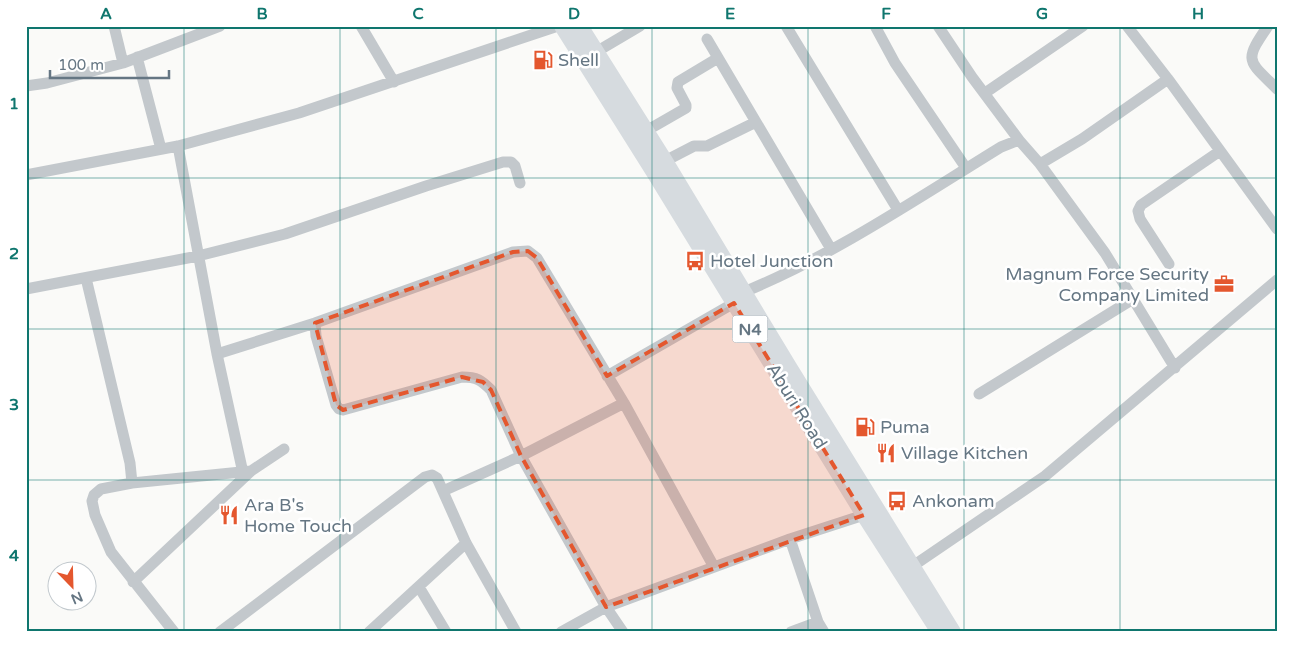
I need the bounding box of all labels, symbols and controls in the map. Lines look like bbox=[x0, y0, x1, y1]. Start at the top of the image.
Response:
text: A bbox=[100, 4, 112, 24]
text: B bbox=[256, 4, 268, 24]
text: C bbox=[412, 4, 424, 24]
text: D bbox=[568, 4, 580, 24]
text: E bbox=[725, 4, 735, 24]
text: F bbox=[881, 4, 891, 24]
text: G bbox=[1036, 4, 1048, 24]
text: H bbox=[1192, 4, 1204, 24]
scale bar bbox=[50, 48, 169, 80]
fuel station icon: Shell bbox=[532, 49, 554, 71]
place label: Shell bbox=[558, 49, 599, 71]
text: 100 m bbox=[58, 56, 104, 74]
text: 1 bbox=[9, 94, 19, 114]
text: 2 bbox=[9, 244, 19, 264]
bus stop icon: Hotel Junction bbox=[684, 250, 706, 272]
place label: Hotel Junction bbox=[710, 250, 833, 272]
place label: Magnum Force Security Company Limited bbox=[1005, 263, 1209, 306]
office icon: Magnum Force Security Company Limited bbox=[1213, 273, 1235, 295]
road number: N4 bbox=[732, 316, 768, 342]
street label: Aburi Road bbox=[762, 359, 832, 453]
text: 3 bbox=[9, 395, 19, 415]
fuel station icon: Puma bbox=[854, 416, 876, 438]
place label: Puma bbox=[880, 416, 930, 438]
restaurant icon: Village Kitchen bbox=[875, 442, 897, 464]
place label: Village Kitchen bbox=[901, 442, 1028, 464]
bus stop icon: Ankonam bbox=[886, 490, 908, 512]
place label: Ankonam bbox=[912, 490, 994, 512]
place label: Ara B's Home Touch bbox=[244, 494, 352, 537]
restaurant icon: Ara B's Home Touch bbox=[218, 504, 240, 526]
text: 4 bbox=[9, 546, 19, 566]
north arrow bbox=[48, 560, 98, 610]
text: N bbox=[68, 587, 85, 608]

